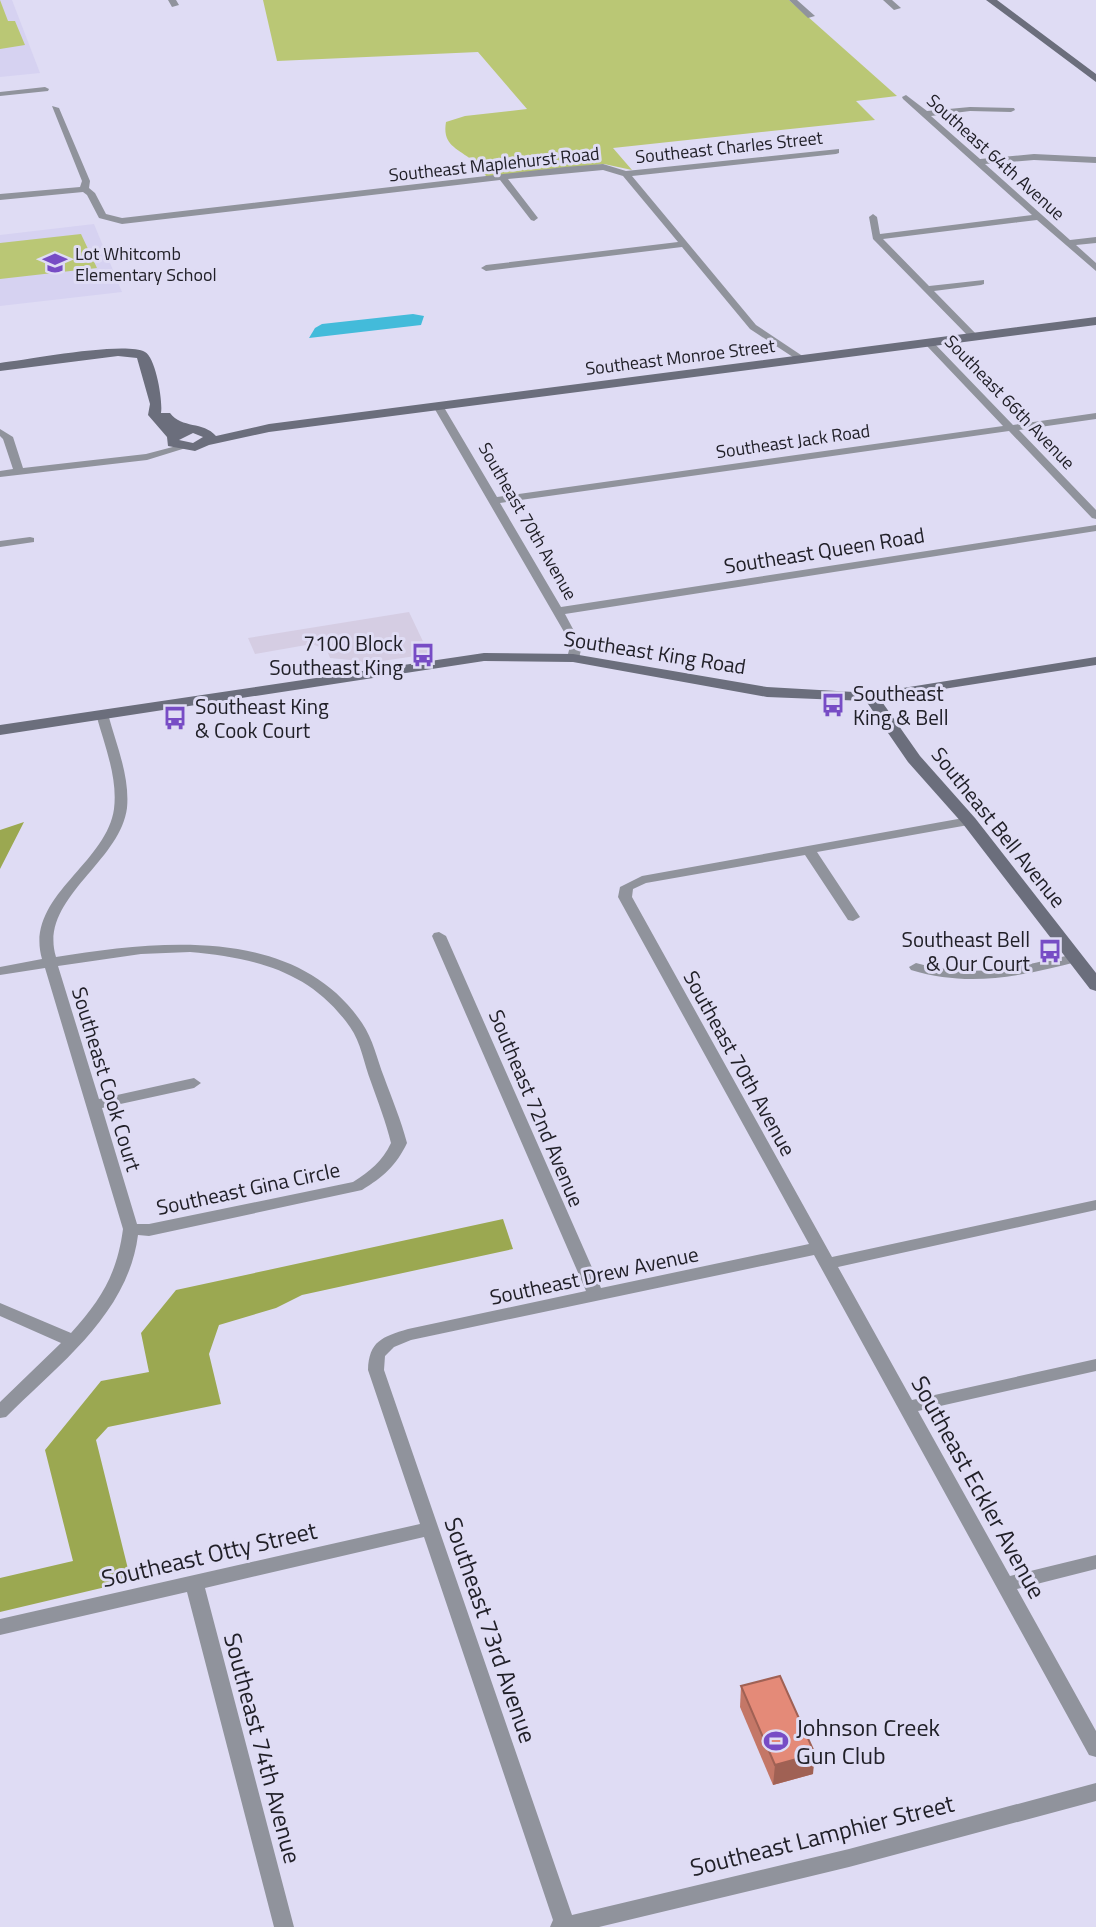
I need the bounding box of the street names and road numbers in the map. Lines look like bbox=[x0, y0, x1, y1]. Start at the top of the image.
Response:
street label: Southeast 64th Avenue bbox=[921, 87, 1071, 227]
street label: Southeast Charles Street bbox=[634, 124, 825, 170]
street label: Southeast Maplehurst Road bbox=[387, 140, 601, 188]
street label: Southeast 66th Avenue bbox=[938, 329, 1082, 475]
street label: Southeast Monroe Street bbox=[584, 332, 777, 382]
street label: Southeast Jack Road bbox=[714, 417, 872, 465]
street label: Southeast 70th Avenue bbox=[472, 437, 584, 605]
street label: Southeast Queen Road bbox=[721, 518, 927, 582]
street label: Southeast King Road bbox=[562, 622, 748, 682]
street label: Southeast Bell Avenue bbox=[924, 740, 1074, 914]
street label: Southeast 70th Avenue bbox=[676, 964, 804, 1162]
street label: Southeast Cook Court bbox=[64, 983, 150, 1176]
street label: Southeast 72nd Avenue bbox=[481, 1004, 593, 1212]
street label: Southeast Gina Circle bbox=[153, 1153, 343, 1223]
street label: Southeast Drew Avenue bbox=[487, 1237, 701, 1313]
street label: Southeast Eckler Avenue bbox=[903, 1369, 1055, 1605]
street label: Southeast Otty Street bbox=[98, 1512, 321, 1596]
street label: Southeast 73rd Avenue bbox=[435, 1512, 547, 1748]
street label: Southeast 74th Avenue bbox=[215, 1629, 311, 1867]
street label: Southeast Lamphier Street bbox=[686, 1785, 958, 1885]

